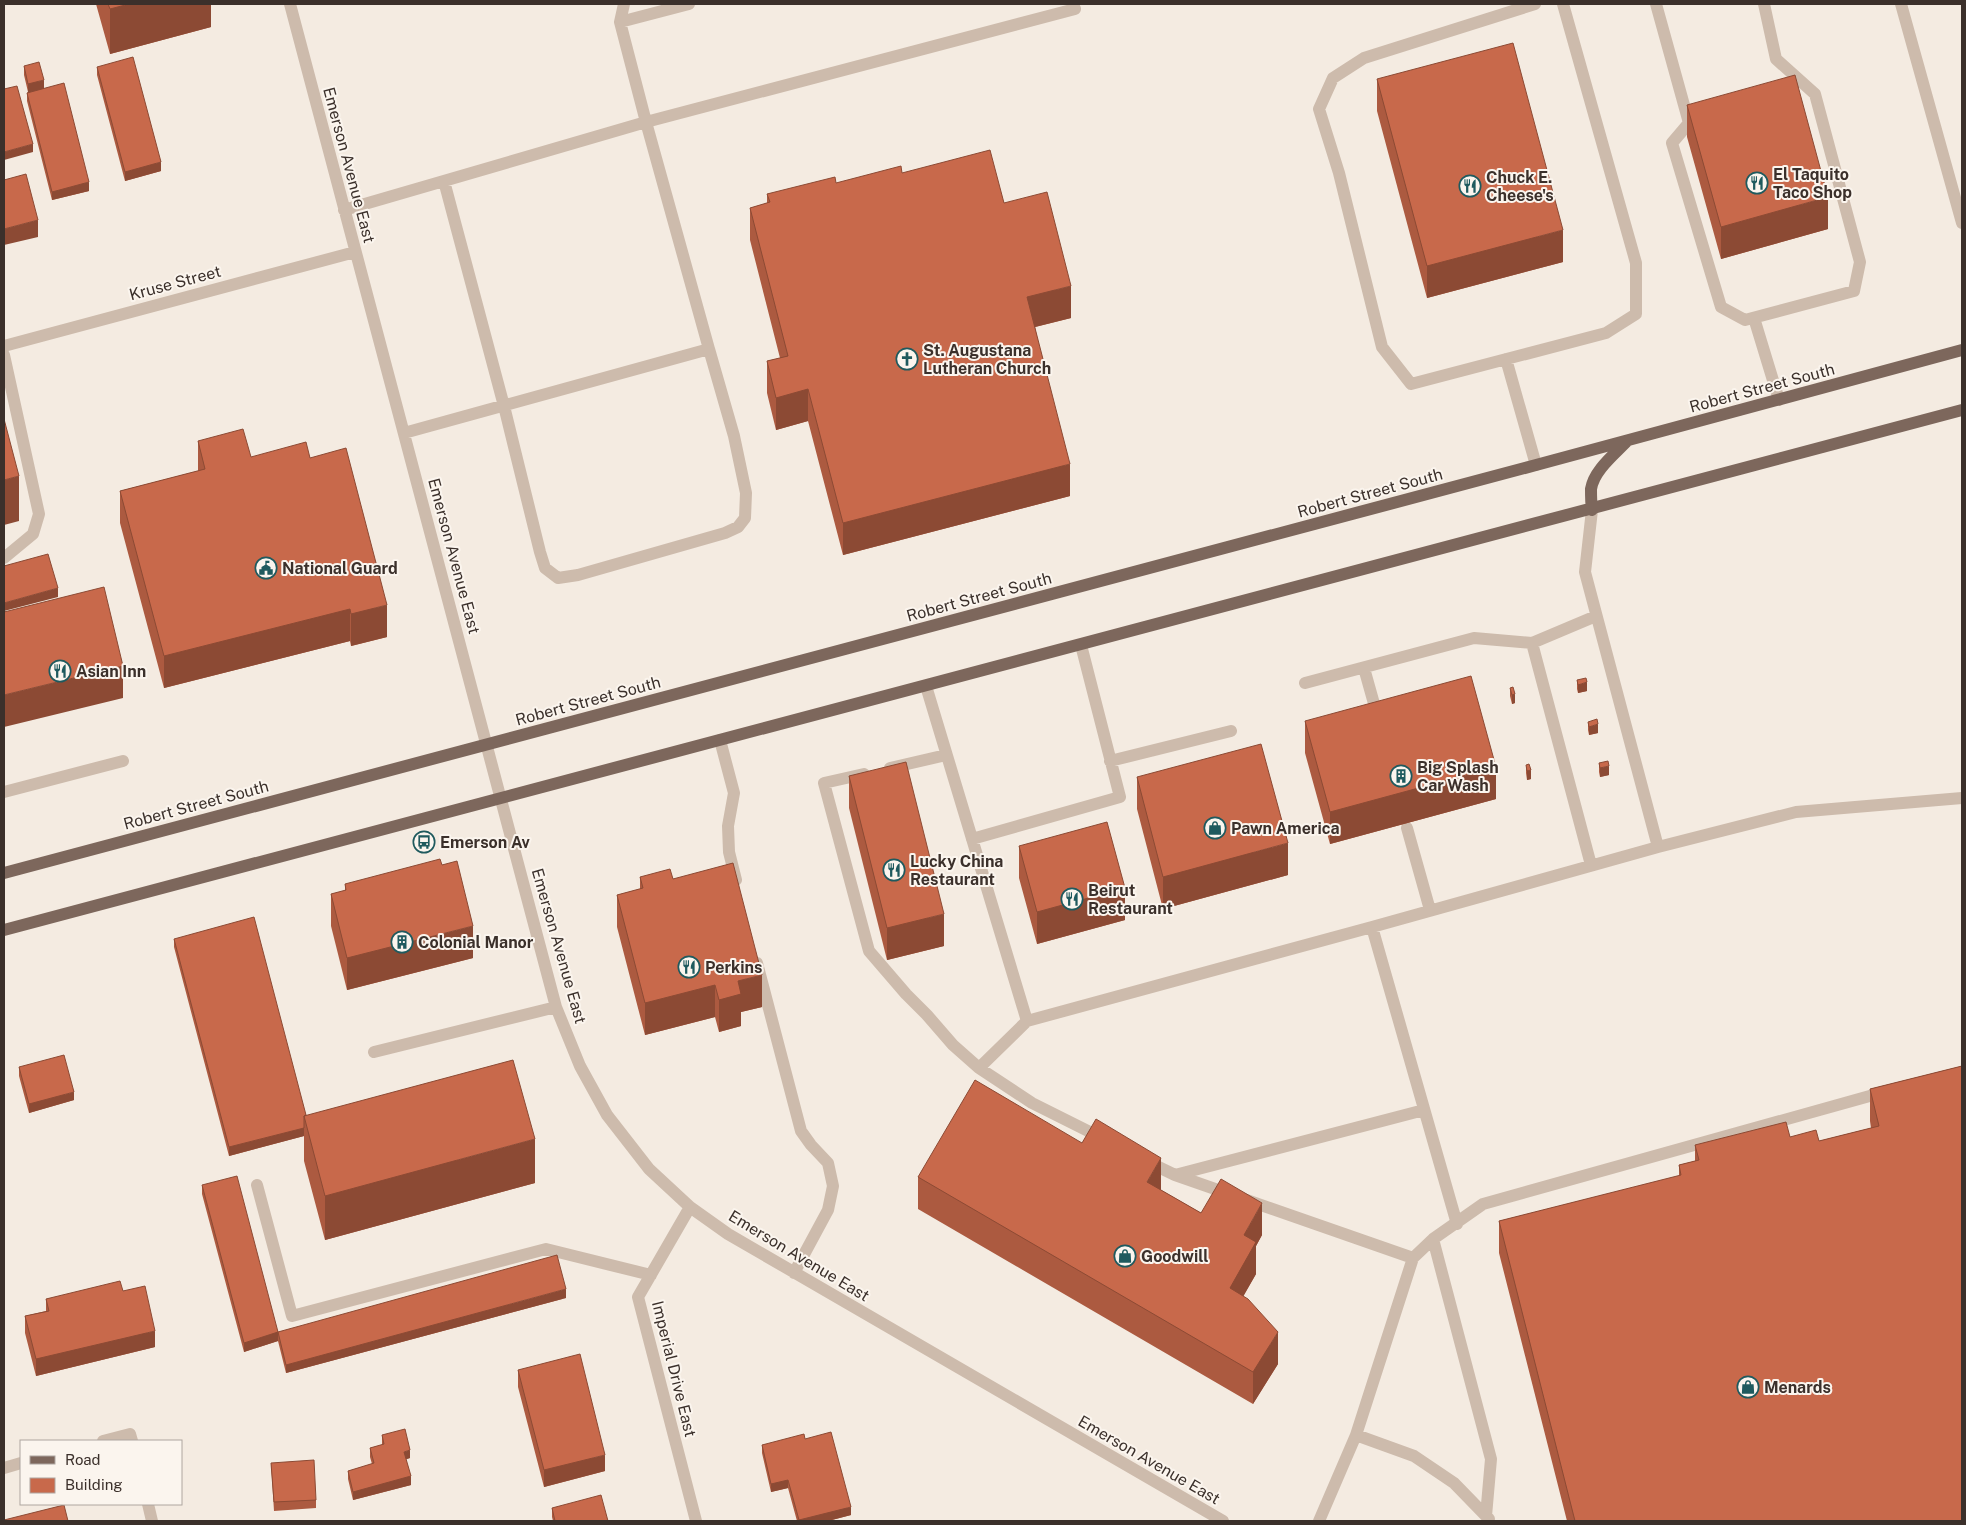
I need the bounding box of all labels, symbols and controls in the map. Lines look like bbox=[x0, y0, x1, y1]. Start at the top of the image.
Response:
street label: Emerson Avenue East bbox=[319, 85, 379, 245]
place label: El Taquito Taco Shop bbox=[1773, 165, 1852, 202]
place label: Chuck E. Cheese's bbox=[1486, 168, 1554, 205]
restaurant icon: El Taquito Taco Shop bbox=[1745, 171, 1769, 195]
restaurant icon: Chuck E. Cheese's bbox=[1458, 174, 1482, 198]
street label: Kruse Street bbox=[127, 262, 223, 304]
place label: St. Augustana Lutheran Church bbox=[923, 341, 1051, 378]
church icon: St. Augustana Lutheran Church bbox=[895, 347, 919, 371]
street label: Robert Street South bbox=[1687, 359, 1837, 417]
street label: Robert Street South bbox=[1295, 464, 1445, 522]
street label: Emerson Avenue East bbox=[424, 476, 484, 636]
public building icon: National Guard bbox=[254, 556, 278, 580]
place label: National Guard bbox=[282, 559, 398, 578]
street label: Robert Street South bbox=[904, 568, 1054, 626]
restaurant icon: Asian Inn bbox=[48, 659, 72, 683]
place label: Asian Inn bbox=[76, 662, 146, 681]
street label: Robert Street South bbox=[513, 672, 663, 730]
place label: Big Splash Car Wash bbox=[1417, 758, 1499, 795]
building icon: Big Splash Car Wash bbox=[1389, 764, 1413, 788]
street label: Robert Street South bbox=[121, 776, 271, 834]
shop icon: Pawn America bbox=[1203, 816, 1227, 840]
place label: Pawn America bbox=[1231, 819, 1340, 838]
bus stop icon: Emerson Av bbox=[412, 830, 436, 854]
place label: Emerson Av bbox=[440, 833, 530, 852]
place label: Lucky China Restaurant bbox=[910, 852, 1003, 889]
restaurant icon: Lucky China Restaurant bbox=[882, 858, 906, 882]
street label: Emerson Avenue East bbox=[528, 866, 590, 1026]
place label: Beirut Restaurant bbox=[1088, 881, 1173, 918]
restaurant icon: Beirut Restaurant bbox=[1060, 887, 1084, 911]
building icon: Colonial Manor bbox=[390, 930, 414, 954]
place label: Colonial Manor bbox=[418, 933, 534, 952]
restaurant icon: Perkins bbox=[677, 955, 701, 979]
place label: Perkins bbox=[705, 958, 762, 977]
street label: Emerson Avenue East bbox=[725, 1207, 873, 1305]
shop icon: Goodwill bbox=[1113, 1244, 1137, 1268]
place label: Goodwill bbox=[1141, 1247, 1209, 1266]
street label: Imperial Drive East bbox=[648, 1299, 700, 1439]
shop icon: Menards bbox=[1736, 1375, 1760, 1399]
place label: Menards bbox=[1764, 1378, 1831, 1397]
street label: Emerson Avenue East bbox=[1075, 1412, 1223, 1508]
legend bbox=[20, 1440, 182, 1505]
text: Road bbox=[65, 1451, 101, 1468]
text: Building bbox=[65, 1476, 123, 1493]

